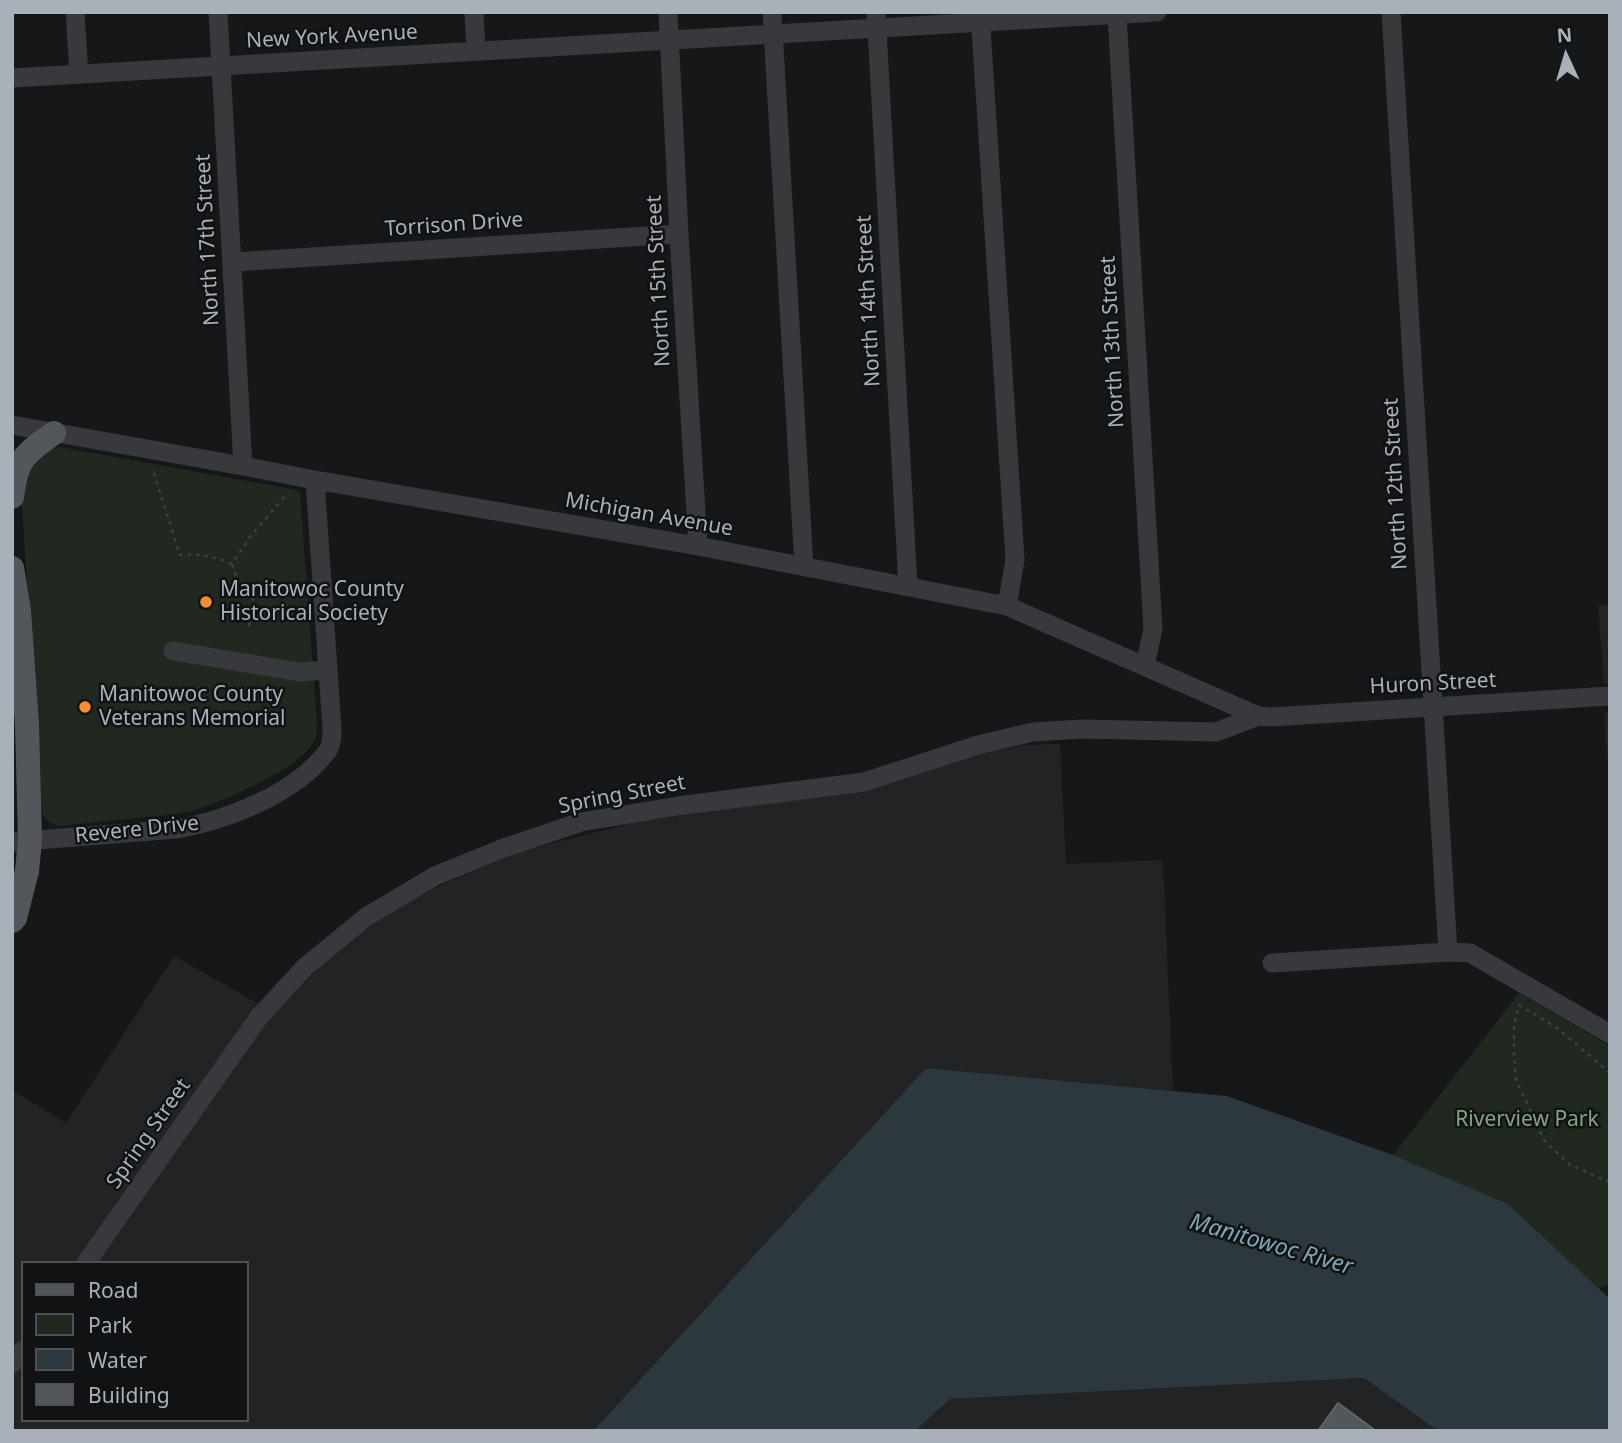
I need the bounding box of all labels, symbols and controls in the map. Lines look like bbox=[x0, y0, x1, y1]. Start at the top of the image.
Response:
street label: New York Avenue bbox=[245, 20, 419, 54]
north arrow bbox=[1531, 21, 1601, 91]
text: N bbox=[1556, 22, 1573, 49]
street label: North 17th Street bbox=[191, 153, 225, 327]
street label: North 15th Street bbox=[642, 194, 676, 368]
street label: Torrison Drive bbox=[384, 208, 524, 242]
street label: North 14th Street bbox=[852, 214, 886, 388]
street label: North 13th Street bbox=[1096, 255, 1130, 429]
street label: North 12th Street bbox=[1379, 397, 1413, 571]
street label: Michigan Avenue bbox=[563, 488, 735, 542]
place label: Manitowoc County Historical Society bbox=[220, 577, 404, 627]
marker: Manitowoc County Historical Society bbox=[198, 594, 214, 610]
street label: Huron Street bbox=[1369, 668, 1497, 700]
place label: Manitowoc County Veterans Memorial bbox=[99, 682, 286, 732]
marker: Manitowoc County Veterans Memorial bbox=[77, 699, 93, 715]
street label: Spring Street bbox=[557, 770, 687, 820]
street label: Revere Drive bbox=[74, 811, 200, 849]
street label: Spring Street bbox=[102, 1074, 196, 1194]
park label: Riverview Park bbox=[1455, 1107, 1599, 1133]
water label: Manitowoc River bbox=[1186, 1209, 1356, 1281]
legend bbox=[21, 1261, 248, 1422]
text: Road bbox=[88, 1276, 138, 1304]
text: Park bbox=[88, 1311, 132, 1339]
text: Water bbox=[88, 1346, 147, 1374]
text: Building bbox=[88, 1381, 170, 1409]

